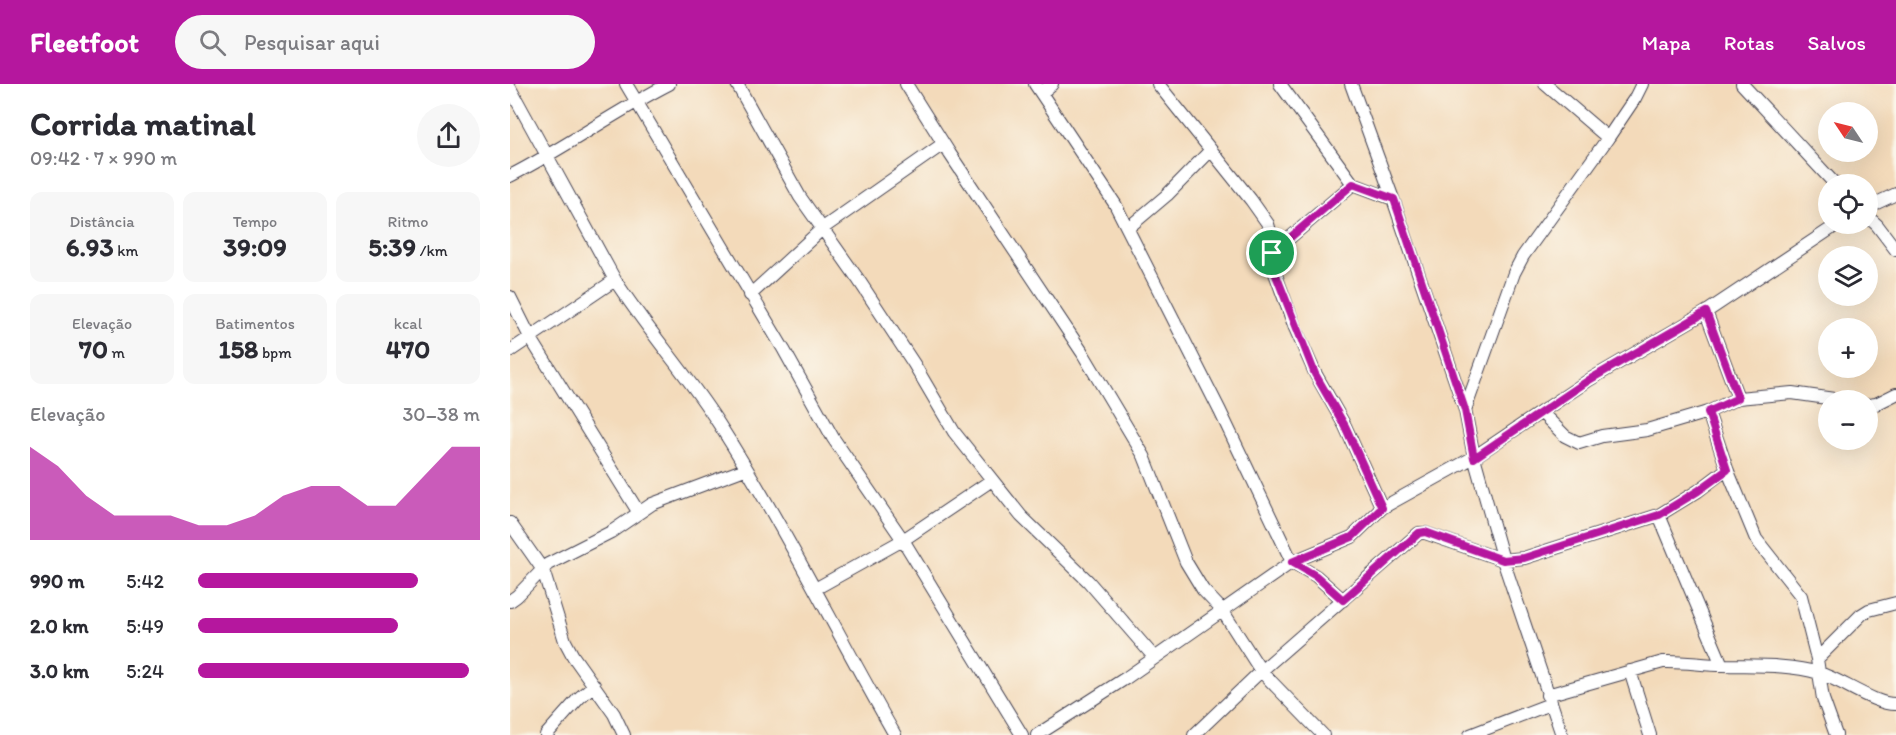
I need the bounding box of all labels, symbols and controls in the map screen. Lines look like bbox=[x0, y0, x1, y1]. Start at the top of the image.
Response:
search box bbox=[175, 15, 595, 69]
text: Fleetfoot bbox=[30, 25, 139, 59]
icon: search bbox=[196, 26, 229, 59]
text: Pesquisar aqui bbox=[244, 29, 380, 56]
text: Mapa bbox=[1642, 30, 1691, 55]
text: Rotas bbox=[1724, 30, 1774, 55]
text: Salvos bbox=[1807, 30, 1866, 55]
north arrow bbox=[1818, 102, 1878, 162]
map controls bbox=[1818, 102, 1878, 450]
text: Corrida matinal bbox=[30, 104, 256, 143]
button: share bbox=[417, 104, 480, 167]
text: 09:42 · 7 × 990 m bbox=[30, 146, 177, 170]
button: locate bbox=[1818, 174, 1878, 234]
text: Distância bbox=[69, 212, 135, 231]
text: Tempo bbox=[233, 212, 277, 231]
text: Ritmo bbox=[388, 212, 428, 231]
pin bbox=[1246, 227, 1297, 278]
text: 6.93 bbox=[66, 231, 114, 263]
text: 39:09 bbox=[223, 231, 287, 263]
text: 5:39 bbox=[368, 231, 416, 263]
icon: arrive bbox=[1255, 236, 1288, 269]
text: km bbox=[114, 241, 138, 260]
text: /km bbox=[416, 241, 448, 260]
button: layers bbox=[1818, 246, 1878, 306]
text: Elevação bbox=[72, 314, 132, 333]
text: Batimentos bbox=[215, 314, 295, 333]
text: kcal bbox=[394, 314, 422, 333]
button: + bbox=[1818, 318, 1878, 378]
text: 70 bbox=[79, 333, 108, 365]
text: 158 bbox=[218, 333, 258, 365]
text: 470 bbox=[386, 333, 430, 365]
text: m bbox=[108, 343, 125, 362]
text: bpm bbox=[258, 343, 292, 362]
button: − bbox=[1818, 390, 1878, 450]
text: Elevação bbox=[30, 402, 105, 426]
text: 30–38 m bbox=[402, 402, 480, 426]
text: 990 m bbox=[30, 569, 85, 593]
text: 5:42 bbox=[126, 569, 164, 593]
text: 2.0 km bbox=[30, 614, 89, 638]
text: 5:49 bbox=[126, 614, 164, 638]
text: 3.0 km bbox=[30, 659, 89, 683]
text: 5:24 bbox=[126, 659, 164, 683]

